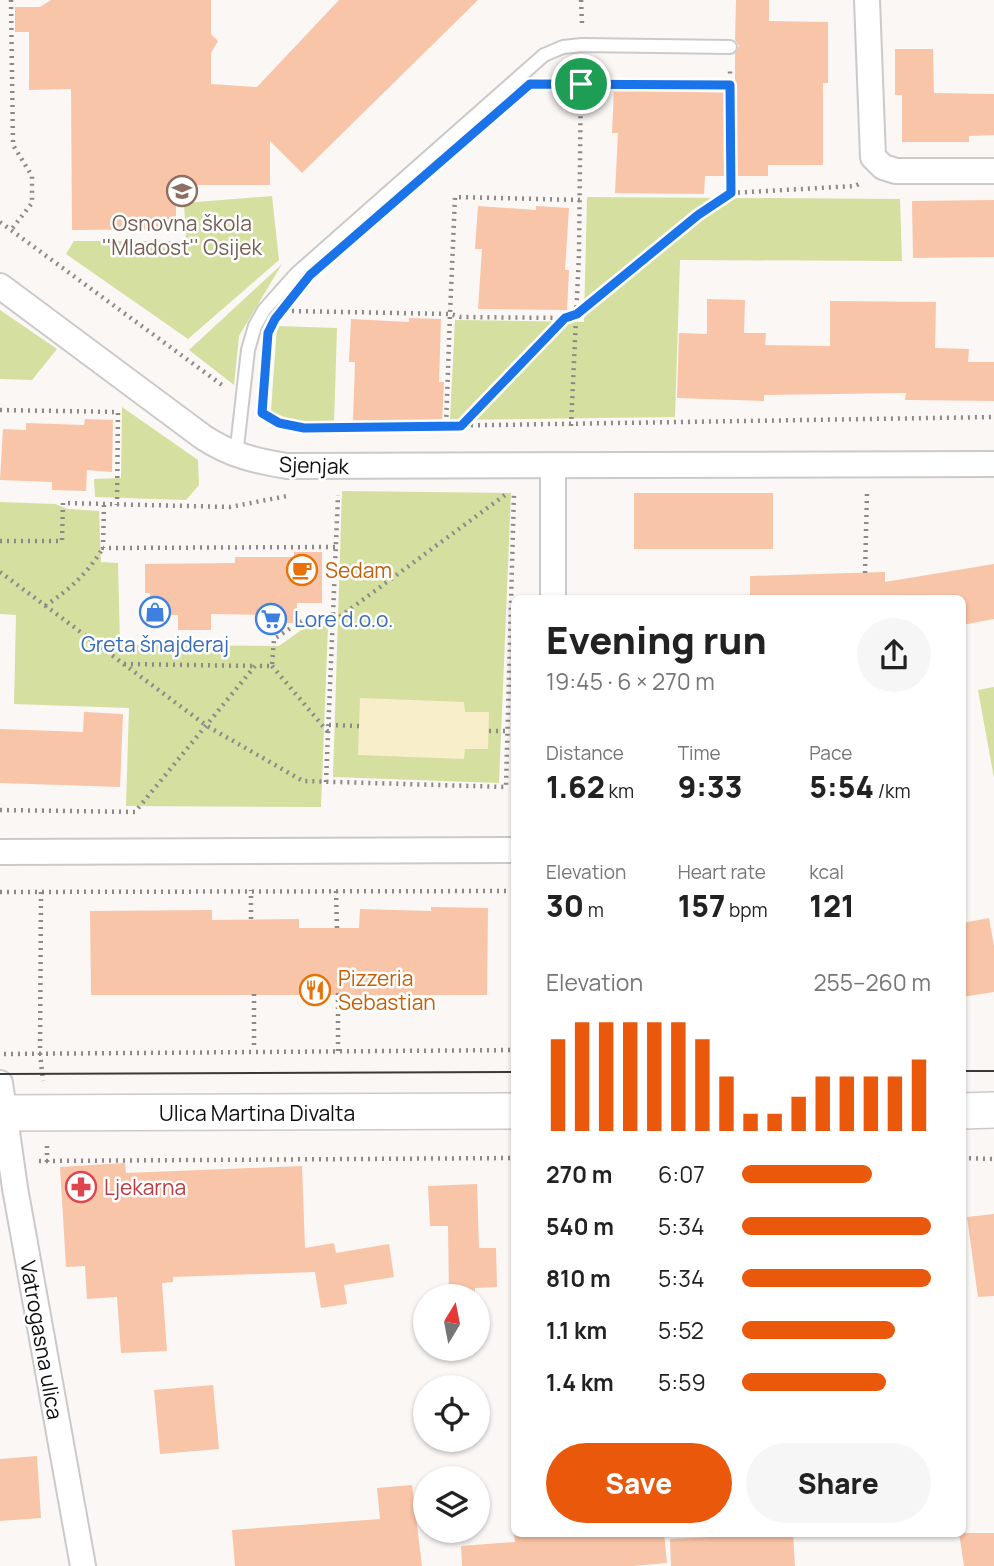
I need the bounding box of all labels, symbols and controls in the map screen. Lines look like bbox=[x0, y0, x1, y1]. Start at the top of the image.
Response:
pin bbox=[551, 54, 611, 114]
icon: arrive bbox=[562, 65, 600, 103]
school or university icon: Osnovna škola ''Mladost'' Osijek bbox=[165, 174, 199, 208]
place label: Osnovna škola ''Mladost'' Osijek bbox=[102, 209, 263, 261]
street label: Sjenjak bbox=[279, 450, 350, 480]
cafe icon: Sedam bbox=[285, 553, 319, 587]
place label: Sedam bbox=[325, 556, 392, 584]
shop icon: Greta šnajderaj bbox=[138, 595, 172, 629]
supermarket icon: Lore d.o.o. bbox=[254, 602, 288, 636]
place label: Lore d.o.o. bbox=[294, 605, 393, 633]
text: Evening run bbox=[546, 613, 767, 665]
button: share bbox=[857, 618, 931, 692]
place label: Greta šnajderaj bbox=[81, 630, 229, 658]
text: 19:45 · 6 × 270 m bbox=[546, 665, 715, 697]
text: Distance bbox=[546, 740, 624, 766]
text: Time bbox=[678, 740, 721, 766]
text: Pace bbox=[809, 740, 852, 766]
text: 1.62 bbox=[546, 766, 605, 807]
text: 9:33 bbox=[678, 766, 743, 807]
text: 5:54 bbox=[809, 766, 874, 807]
text: km bbox=[605, 778, 634, 804]
text: /km bbox=[874, 778, 911, 804]
text: Elevation bbox=[546, 859, 626, 885]
text: Heart rate bbox=[678, 859, 766, 885]
text: kcal bbox=[809, 859, 844, 885]
text: 30 bbox=[546, 885, 584, 926]
text: 157 bbox=[678, 885, 725, 926]
text: 121 bbox=[809, 885, 855, 926]
text: m bbox=[584, 897, 604, 923]
text: bpm bbox=[725, 897, 768, 923]
place label: Pizzeria Sebastian bbox=[338, 964, 436, 1016]
text: Elevation bbox=[546, 966, 643, 998]
text: 255–260 m bbox=[813, 966, 931, 998]
restaurant icon: Pizzeria Sebastian bbox=[298, 973, 332, 1007]
street label: Ulica Martina Divalta bbox=[159, 1099, 355, 1127]
text: 270 m bbox=[546, 1158, 612, 1190]
text: 6:07 bbox=[658, 1158, 705, 1190]
pharmacy icon: Ljekarna bbox=[64, 1170, 98, 1204]
place label: Ljekarna bbox=[104, 1173, 186, 1201]
text: 540 m bbox=[546, 1210, 614, 1242]
text: 5:34 bbox=[658, 1210, 704, 1242]
street label: Vatrogasna ulica bbox=[14, 1259, 70, 1421]
text: 810 m bbox=[546, 1262, 611, 1294]
text: 5:34 bbox=[658, 1262, 704, 1294]
north arrow bbox=[413, 1284, 490, 1362]
map controls bbox=[413, 1284, 490, 1543]
text: 1.1 km bbox=[546, 1314, 607, 1346]
text: 5:52 bbox=[658, 1314, 704, 1346]
text: 1.4 km bbox=[546, 1366, 614, 1398]
text: 5:59 bbox=[658, 1366, 706, 1398]
button: locate bbox=[413, 1375, 490, 1452]
button: Save bbox=[546, 1443, 732, 1523]
button: Share bbox=[746, 1443, 931, 1523]
button: layers bbox=[413, 1466, 490, 1543]

